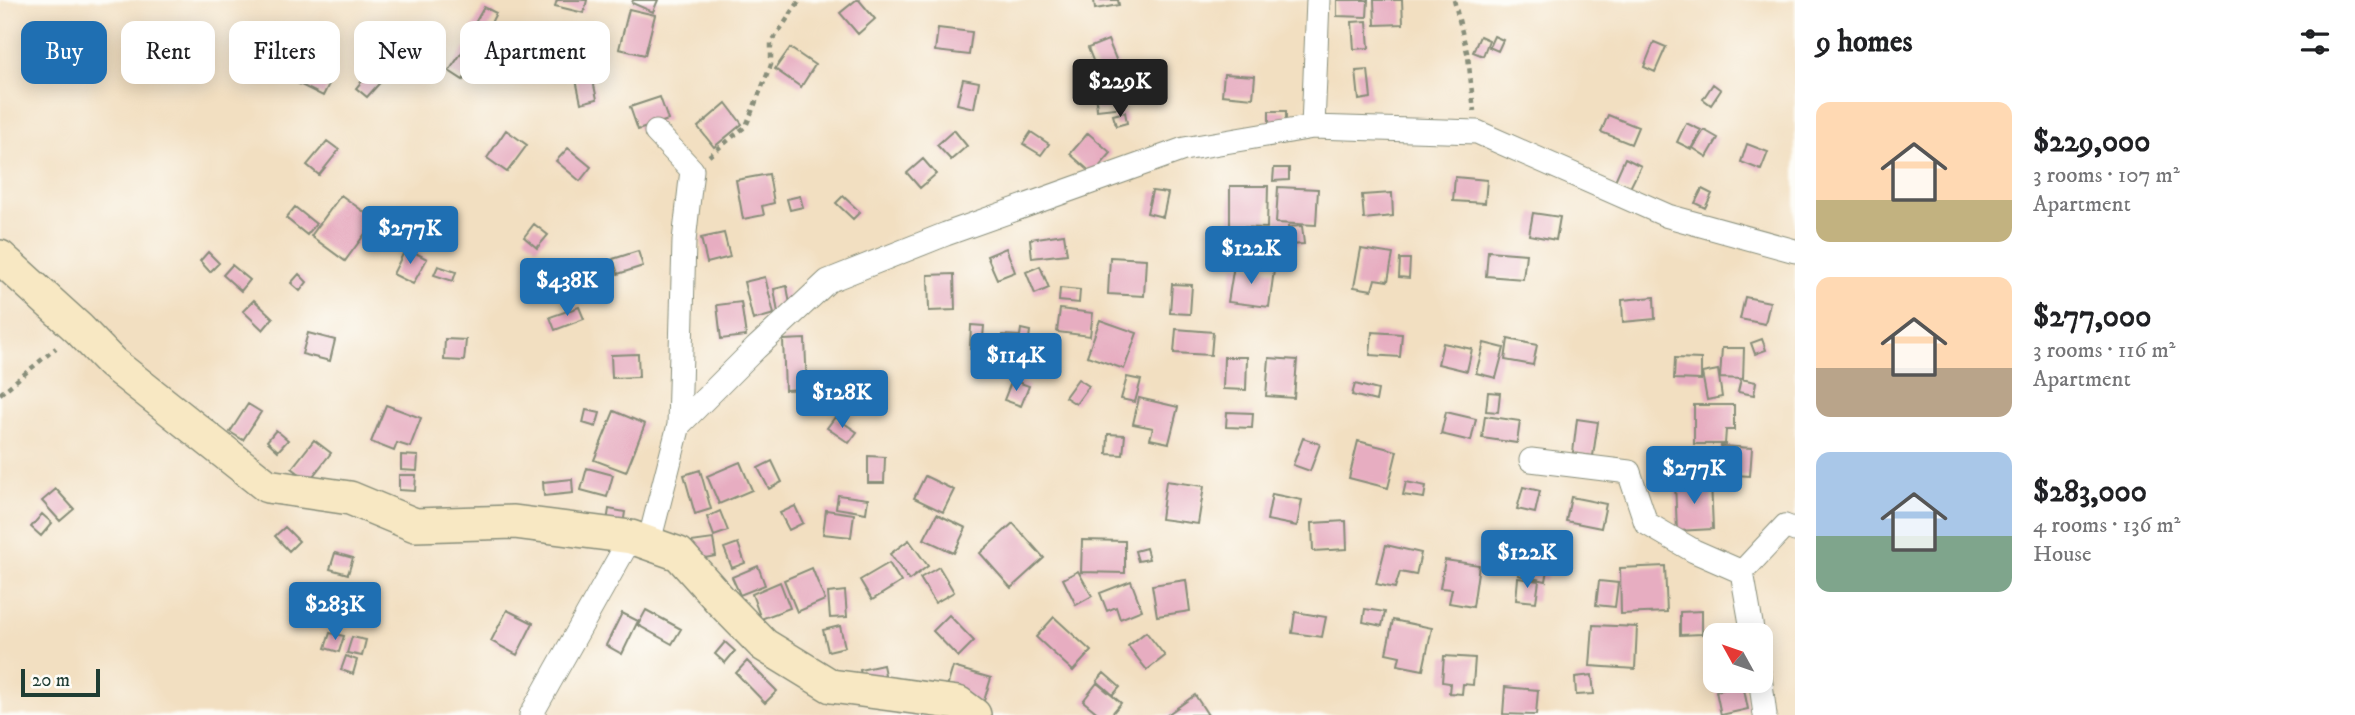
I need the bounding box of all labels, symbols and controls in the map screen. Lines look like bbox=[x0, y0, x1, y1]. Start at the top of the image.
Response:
chip: Buy bbox=[21, 21, 107, 84]
chip: Rent bbox=[121, 21, 215, 84]
chip: Filters bbox=[229, 21, 340, 84]
chip: New bbox=[354, 21, 446, 84]
chip: Apartment bbox=[460, 21, 610, 84]
icon: filters bbox=[2296, 23, 2334, 61]
text: 9 homes bbox=[1816, 24, 1913, 61]
pin: $229K bbox=[1071, 60, 1169, 119]
text: $229K bbox=[1089, 67, 1151, 96]
text: $229,000 bbox=[2033, 124, 2150, 161]
icon: home bbox=[1872, 130, 1956, 214]
text: 3 rooms · 107 m² bbox=[2033, 161, 2180, 190]
text: Apartment bbox=[2033, 190, 2131, 219]
pin: $277K bbox=[361, 206, 459, 266]
text: $277K bbox=[378, 214, 442, 243]
pin: $122K bbox=[1202, 226, 1300, 286]
text: $122K bbox=[1221, 234, 1281, 263]
pin: $438K bbox=[518, 258, 616, 318]
text: $438K bbox=[536, 266, 598, 295]
text: $277,000 bbox=[2033, 299, 2151, 336]
icon: home bbox=[1872, 305, 1956, 389]
pin: $114K bbox=[967, 334, 1065, 393]
text: 3 rooms · 116 m² bbox=[2033, 336, 2176, 365]
text: $114K bbox=[987, 341, 1045, 370]
text: Apartment bbox=[2033, 365, 2131, 394]
pin: $128K bbox=[793, 370, 891, 430]
text: $128K bbox=[812, 378, 872, 407]
pin: $277K bbox=[1645, 447, 1743, 506]
text: $277K bbox=[1662, 454, 1726, 483]
text: $283,000 bbox=[2033, 474, 2147, 511]
icon: home bbox=[1872, 480, 1956, 564]
text: 4 rooms · 136 m² bbox=[2033, 511, 2180, 540]
pin: $122K bbox=[1478, 530, 1576, 590]
text: $122K bbox=[1497, 538, 1557, 567]
text: House bbox=[2033, 540, 2091, 569]
pin: $283K bbox=[286, 582, 384, 642]
text: $283K bbox=[305, 590, 365, 619]
north arrow bbox=[1703, 623, 1773, 693]
map controls bbox=[1703, 623, 1773, 693]
scale bar bbox=[21, 666, 100, 698]
text: 20 m bbox=[32, 669, 70, 692]

